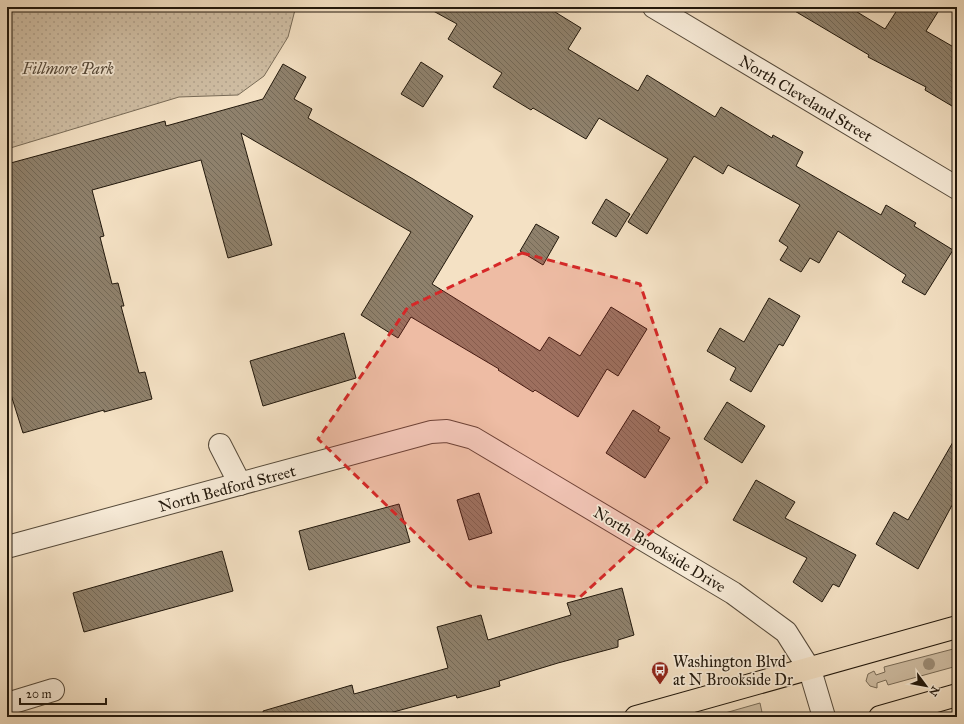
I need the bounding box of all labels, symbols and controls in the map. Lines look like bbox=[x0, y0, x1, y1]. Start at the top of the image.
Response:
street label: North Cleveland Street bbox=[736, 51, 876, 146]
park label: Fillmore Park bbox=[21, 59, 114, 78]
street label: North Bedford Street bbox=[156, 461, 298, 516]
street label: North Brookside Drive bbox=[590, 502, 730, 597]
place label: Washington Blvd at N Brookside Dr bbox=[673, 652, 793, 689]
bus stop icon: Washington Blvd at N Brookside Dr bbox=[650, 660, 670, 685]
north arrow bbox=[906, 666, 946, 706]
scale bar bbox=[20, 680, 106, 706]
text: N bbox=[926, 684, 942, 699]
text: 20 m bbox=[26, 687, 52, 701]

